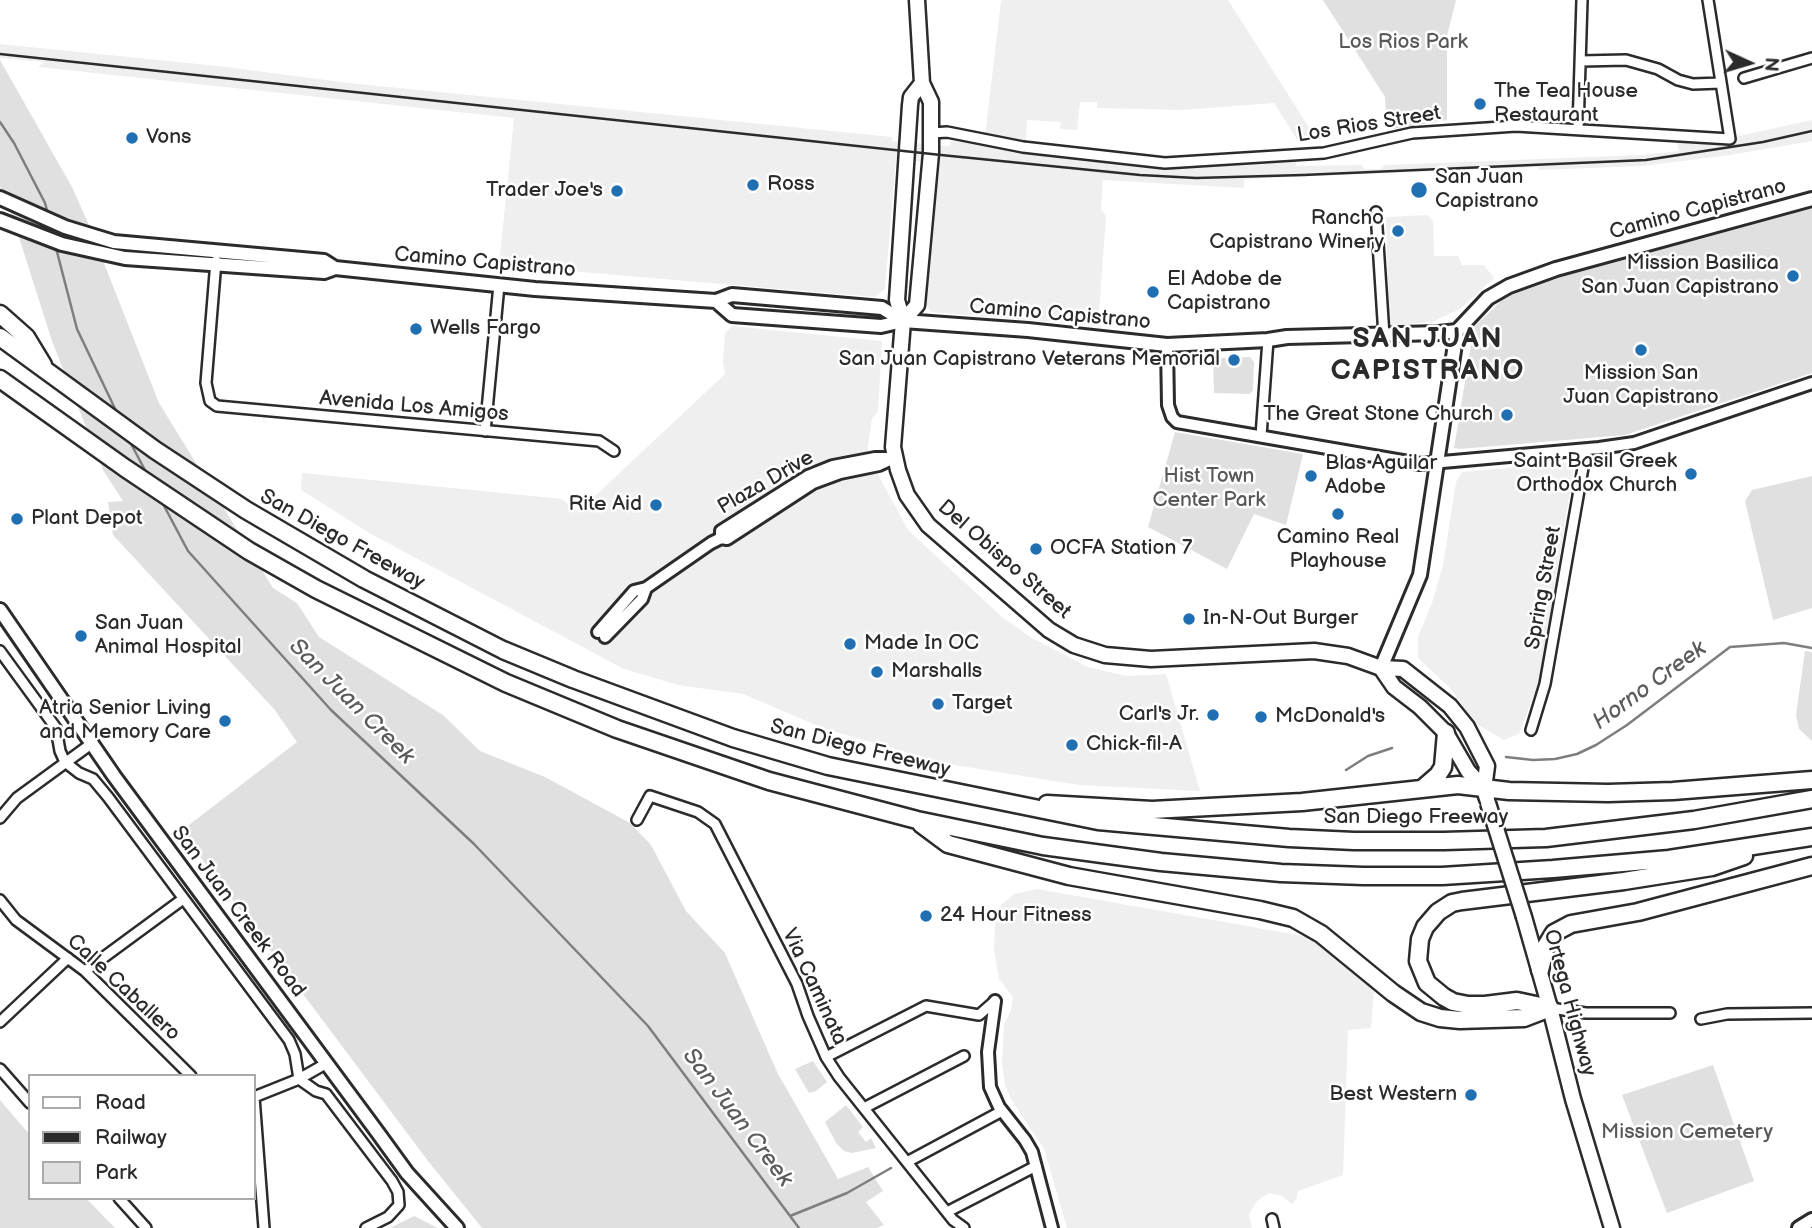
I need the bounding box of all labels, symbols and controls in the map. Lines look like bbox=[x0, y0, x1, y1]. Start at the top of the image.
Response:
north arrow bbox=[1714, 28, 1784, 98]
park label: Los Rios Park bbox=[1338, 30, 1468, 56]
text: N bbox=[1758, 57, 1782, 72]
place label: The Tea House Restaurant bbox=[1494, 79, 1638, 129]
marker: The Tea House Restaurant bbox=[1472, 96, 1488, 112]
street label: Los Rios Street bbox=[1295, 101, 1443, 149]
place label: Vons bbox=[146, 125, 192, 151]
marker: Vons bbox=[124, 130, 140, 146]
place label: San Juan Capistrano bbox=[1435, 165, 1539, 215]
place label: Ross bbox=[767, 172, 815, 198]
street label: Camino Capistrano bbox=[1607, 174, 1789, 246]
marker: Ross bbox=[745, 177, 761, 193]
place label: Trader Joe's bbox=[486, 178, 603, 204]
marker: San Juan Capistrano bbox=[1409, 180, 1429, 200]
marker: Trader Joe's bbox=[609, 183, 625, 199]
place label: Rancho Capistrano Winery bbox=[1209, 206, 1384, 256]
marker: Rancho Capistrano Winery bbox=[1390, 223, 1406, 239]
street label: Camino Capistrano bbox=[393, 243, 577, 283]
place label: Mission Basilica San Juan Capistrano bbox=[1581, 251, 1779, 301]
place label: El Adobe de Capistrano bbox=[1167, 267, 1282, 317]
marker: Mission Basilica San Juan Capistrano bbox=[1785, 268, 1801, 284]
marker: El Adobe de Capistrano bbox=[1145, 284, 1161, 300]
street label: Camino Capistrano bbox=[968, 295, 1152, 335]
place label: Wells Fargo bbox=[430, 316, 541, 342]
marker: Wells Fargo bbox=[408, 321, 424, 337]
district label: SAN JUAN CAPISTRANO bbox=[1332, 323, 1524, 389]
marker: Mission San Juan Capistrano bbox=[1633, 342, 1649, 358]
place label: San Juan Capistrano Veterans Memorial bbox=[839, 347, 1220, 373]
marker: San Juan Capistrano Veterans Memorial bbox=[1226, 352, 1242, 368]
place label: Mission San Juan Capistrano bbox=[1563, 361, 1719, 411]
street label: Avenida Los Amigos bbox=[318, 386, 510, 428]
place label: The Great Stone Church bbox=[1263, 402, 1493, 428]
marker: The Great Stone Church bbox=[1499, 407, 1515, 423]
street label: Plaza Drive bbox=[714, 446, 818, 520]
place label: Saint Basil Greek Orthodox Church bbox=[1513, 449, 1677, 499]
place label: Blas Aguilar Adobe bbox=[1325, 451, 1437, 501]
park label: Hist Town Center Park bbox=[1153, 464, 1265, 514]
marker: Saint Basil Greek Orthodox Church bbox=[1683, 466, 1699, 482]
marker: Blas Aguilar Adobe bbox=[1303, 468, 1319, 484]
street label: San Diego Freeway bbox=[255, 484, 429, 596]
place label: Rite Aid bbox=[568, 492, 642, 518]
street label: Del Obispo Street bbox=[932, 495, 1076, 625]
marker: Rite Aid bbox=[648, 497, 664, 513]
place label: Plant Depot bbox=[31, 506, 142, 532]
marker: Camino Real Playhouse bbox=[1330, 506, 1346, 522]
marker: Plant Depot bbox=[9, 511, 25, 527]
street label: Spring Street bbox=[1521, 524, 1567, 652]
place label: Camino Real Playhouse bbox=[1277, 525, 1399, 575]
place label: OCFA Station 7 bbox=[1050, 536, 1192, 562]
marker: OCFA Station 7 bbox=[1028, 541, 1044, 557]
place label: In-N-Out Burger bbox=[1203, 606, 1358, 632]
place label: San Juan Animal Hospital bbox=[95, 611, 241, 661]
marker: In-N-Out Burger bbox=[1181, 611, 1197, 627]
marker: San Juan Animal Hospital bbox=[73, 628, 89, 644]
place label: Made In OC bbox=[864, 631, 979, 657]
water label: San Juan Creek bbox=[282, 633, 420, 771]
marker: Made In OC bbox=[842, 636, 858, 652]
water label: Horno Creek bbox=[1588, 636, 1712, 736]
place label: Marshalls bbox=[891, 659, 982, 685]
marker: Marshalls bbox=[869, 664, 885, 680]
place label: Target bbox=[952, 691, 1013, 717]
place label: Atria Senior Living and Memory Care bbox=[39, 696, 211, 746]
marker: Target bbox=[930, 696, 946, 712]
place label: Carl's Jr. bbox=[1119, 702, 1199, 728]
place label: McDonald's bbox=[1275, 704, 1385, 730]
marker: Carl's Jr. bbox=[1205, 707, 1221, 723]
marker: McDonald's bbox=[1253, 709, 1269, 725]
marker: Atria Senior Living and Memory Care bbox=[217, 713, 233, 729]
street label: San Diego Freeway bbox=[767, 714, 953, 784]
place label: Chick-fil-A bbox=[1086, 732, 1182, 758]
marker: Chick-fil-A bbox=[1064, 737, 1080, 753]
street label: San Diego Freeway bbox=[1324, 805, 1508, 831]
street label: San Juan Creek Road bbox=[165, 821, 311, 1003]
place label: 24 Hour Fitness bbox=[940, 903, 1092, 929]
marker: 24 Hour Fitness bbox=[918, 908, 934, 924]
street label: Via Caminata bbox=[776, 925, 852, 1049]
street label: Ortega Highway bbox=[1537, 927, 1601, 1079]
street label: Calle Caballero bbox=[61, 929, 185, 1047]
water label: San Juan Creek bbox=[676, 1043, 798, 1193]
legend bbox=[28, 1074, 256, 1200]
place label: Best Western bbox=[1329, 1082, 1457, 1108]
marker: Best Western bbox=[1463, 1087, 1479, 1103]
text: Road bbox=[95, 1090, 146, 1115]
park label: Mission Cemetery bbox=[1601, 1120, 1773, 1146]
text: Railway bbox=[95, 1125, 167, 1150]
text: Park bbox=[95, 1160, 137, 1185]

